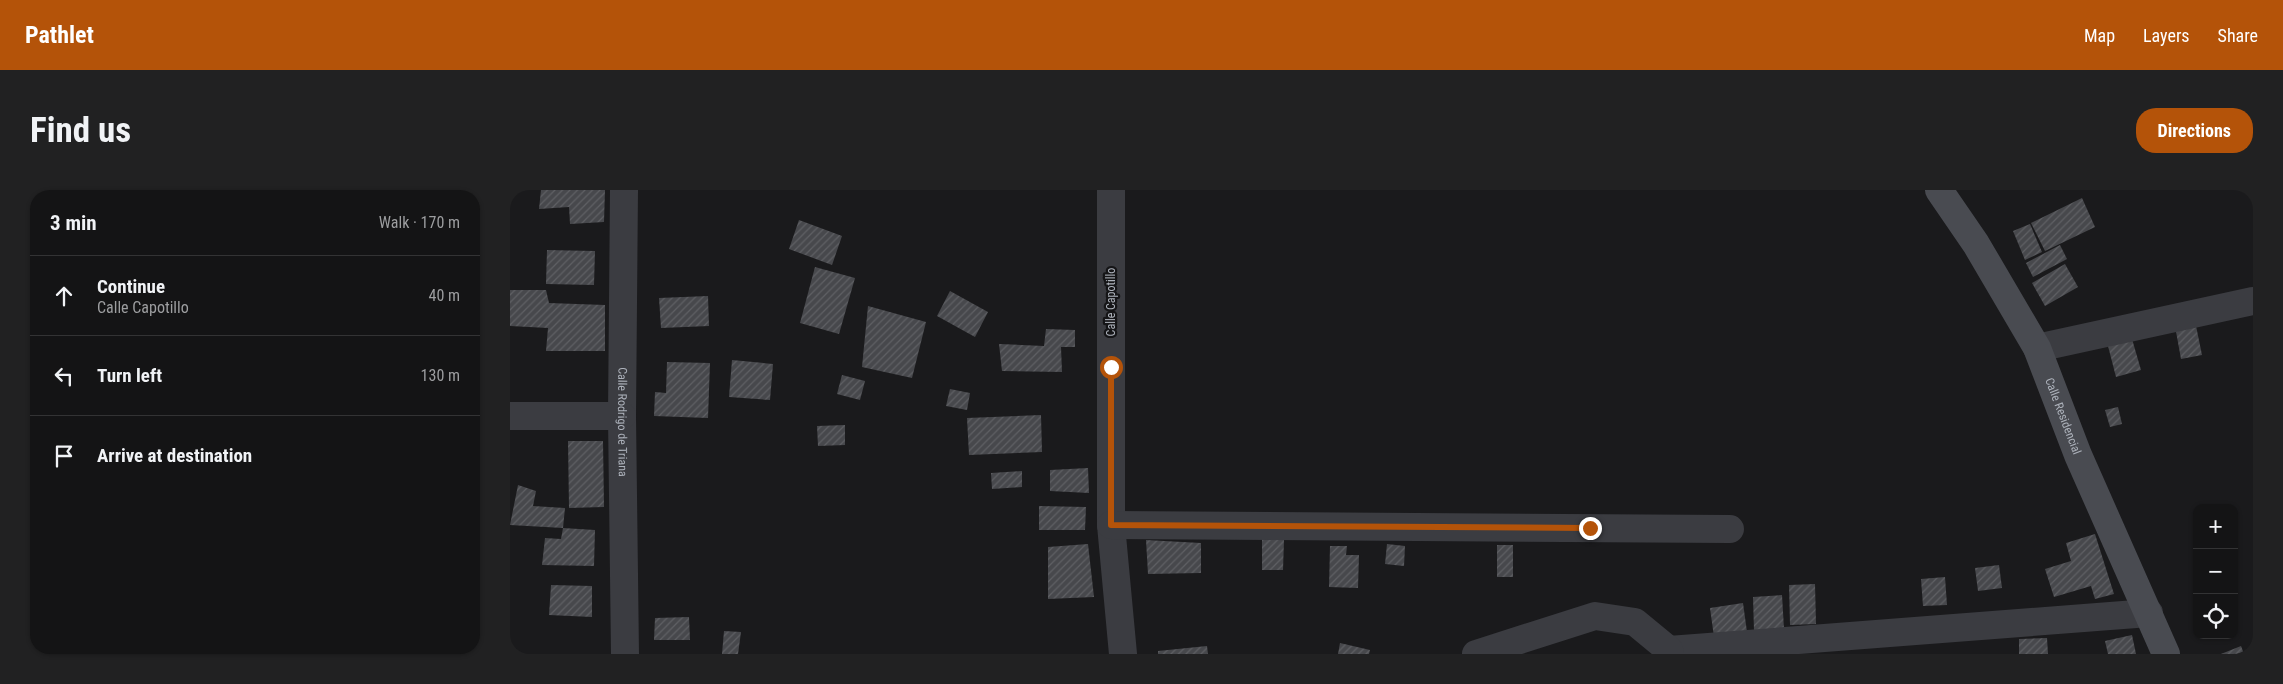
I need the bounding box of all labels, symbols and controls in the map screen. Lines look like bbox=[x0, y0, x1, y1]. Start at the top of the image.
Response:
text: Pathlet bbox=[25, 21, 94, 49]
text: Map bbox=[2084, 25, 2115, 46]
text: Layers bbox=[2143, 25, 2190, 46]
text: Share bbox=[2218, 25, 2258, 46]
button: Directions bbox=[2136, 108, 2253, 153]
text: Find us bbox=[30, 110, 131, 151]
text: 3 min bbox=[50, 211, 97, 235]
text: Walk · 170 m bbox=[379, 213, 460, 232]
street label: Calle Capotillo bbox=[1104, 268, 1118, 336]
text: Continue bbox=[97, 275, 165, 298]
icon: ahead bbox=[50, 282, 78, 310]
text: 40 m bbox=[428, 286, 460, 305]
text: Calle Capotillo bbox=[97, 298, 189, 317]
route start bbox=[1100, 356, 1123, 379]
icon: left bbox=[50, 362, 78, 390]
text: Turn left bbox=[97, 364, 162, 387]
text: 130 m bbox=[421, 366, 460, 385]
street label: Calle Rodrigo de Triana bbox=[615, 367, 630, 477]
street label: Calle Residencial bbox=[2042, 376, 2084, 456]
icon: arrive bbox=[50, 442, 78, 470]
text: Arrive at destination bbox=[97, 444, 252, 467]
map controls bbox=[2193, 504, 2238, 639]
button: + bbox=[2193, 504, 2238, 549]
route end bbox=[1579, 517, 1602, 540]
button: − bbox=[2193, 549, 2238, 594]
button: locate bbox=[2193, 594, 2238, 639]

